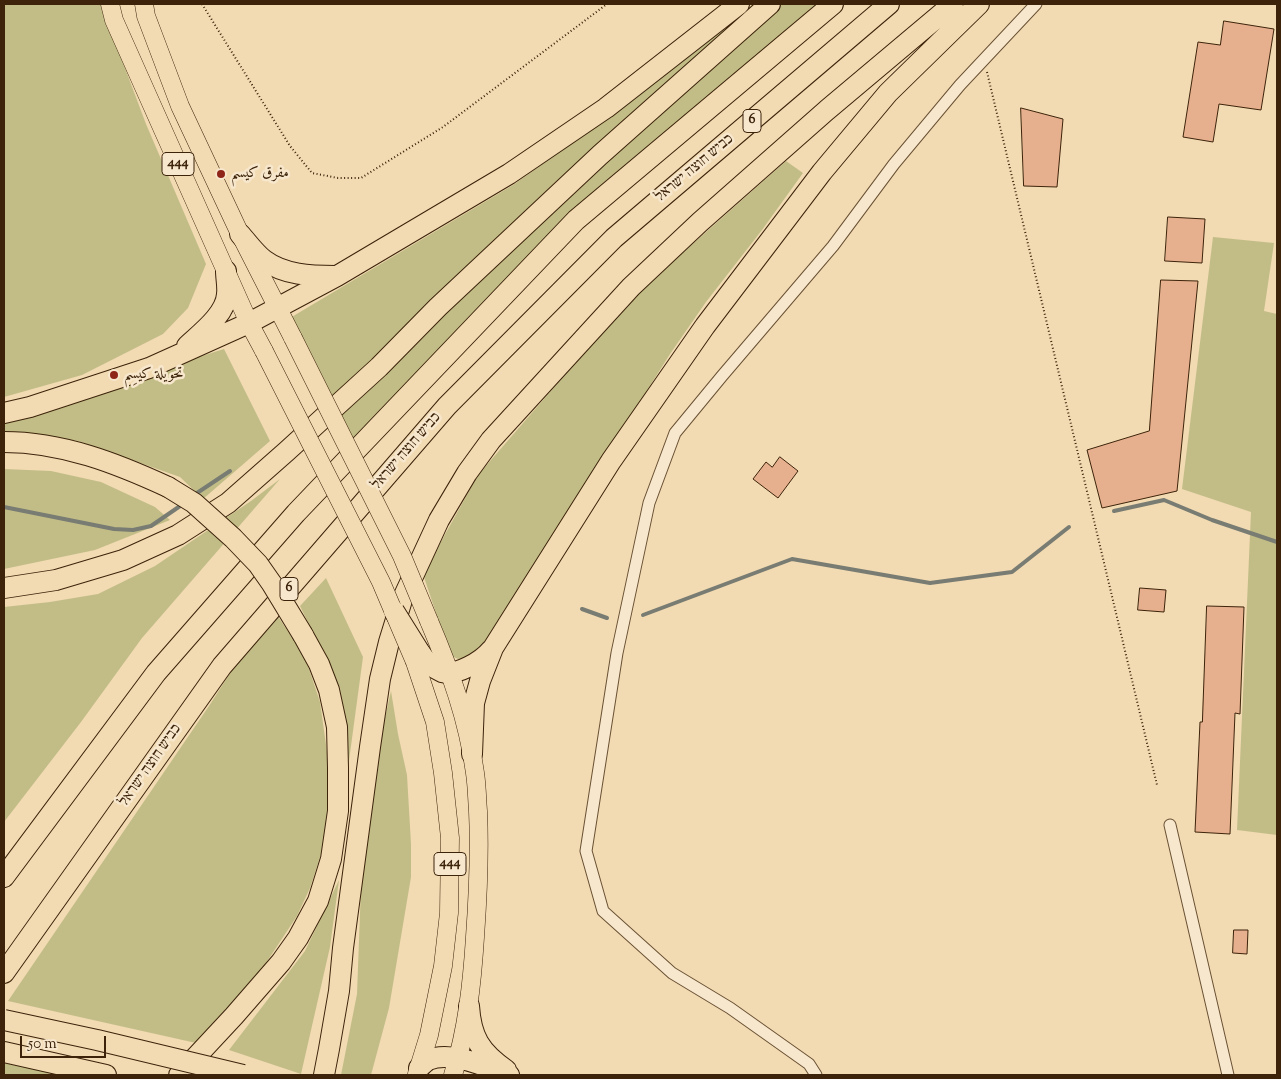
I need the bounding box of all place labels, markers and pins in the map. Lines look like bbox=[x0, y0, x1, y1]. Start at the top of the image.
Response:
place label: مفرق كيسم bbox=[231, 165, 289, 183]
marker: مفرق كيسم bbox=[215, 168, 227, 180]
place label: تحويلة كيسِم bbox=[124, 366, 183, 384]
marker: تحويلة كيسِم bbox=[108, 369, 120, 381]

